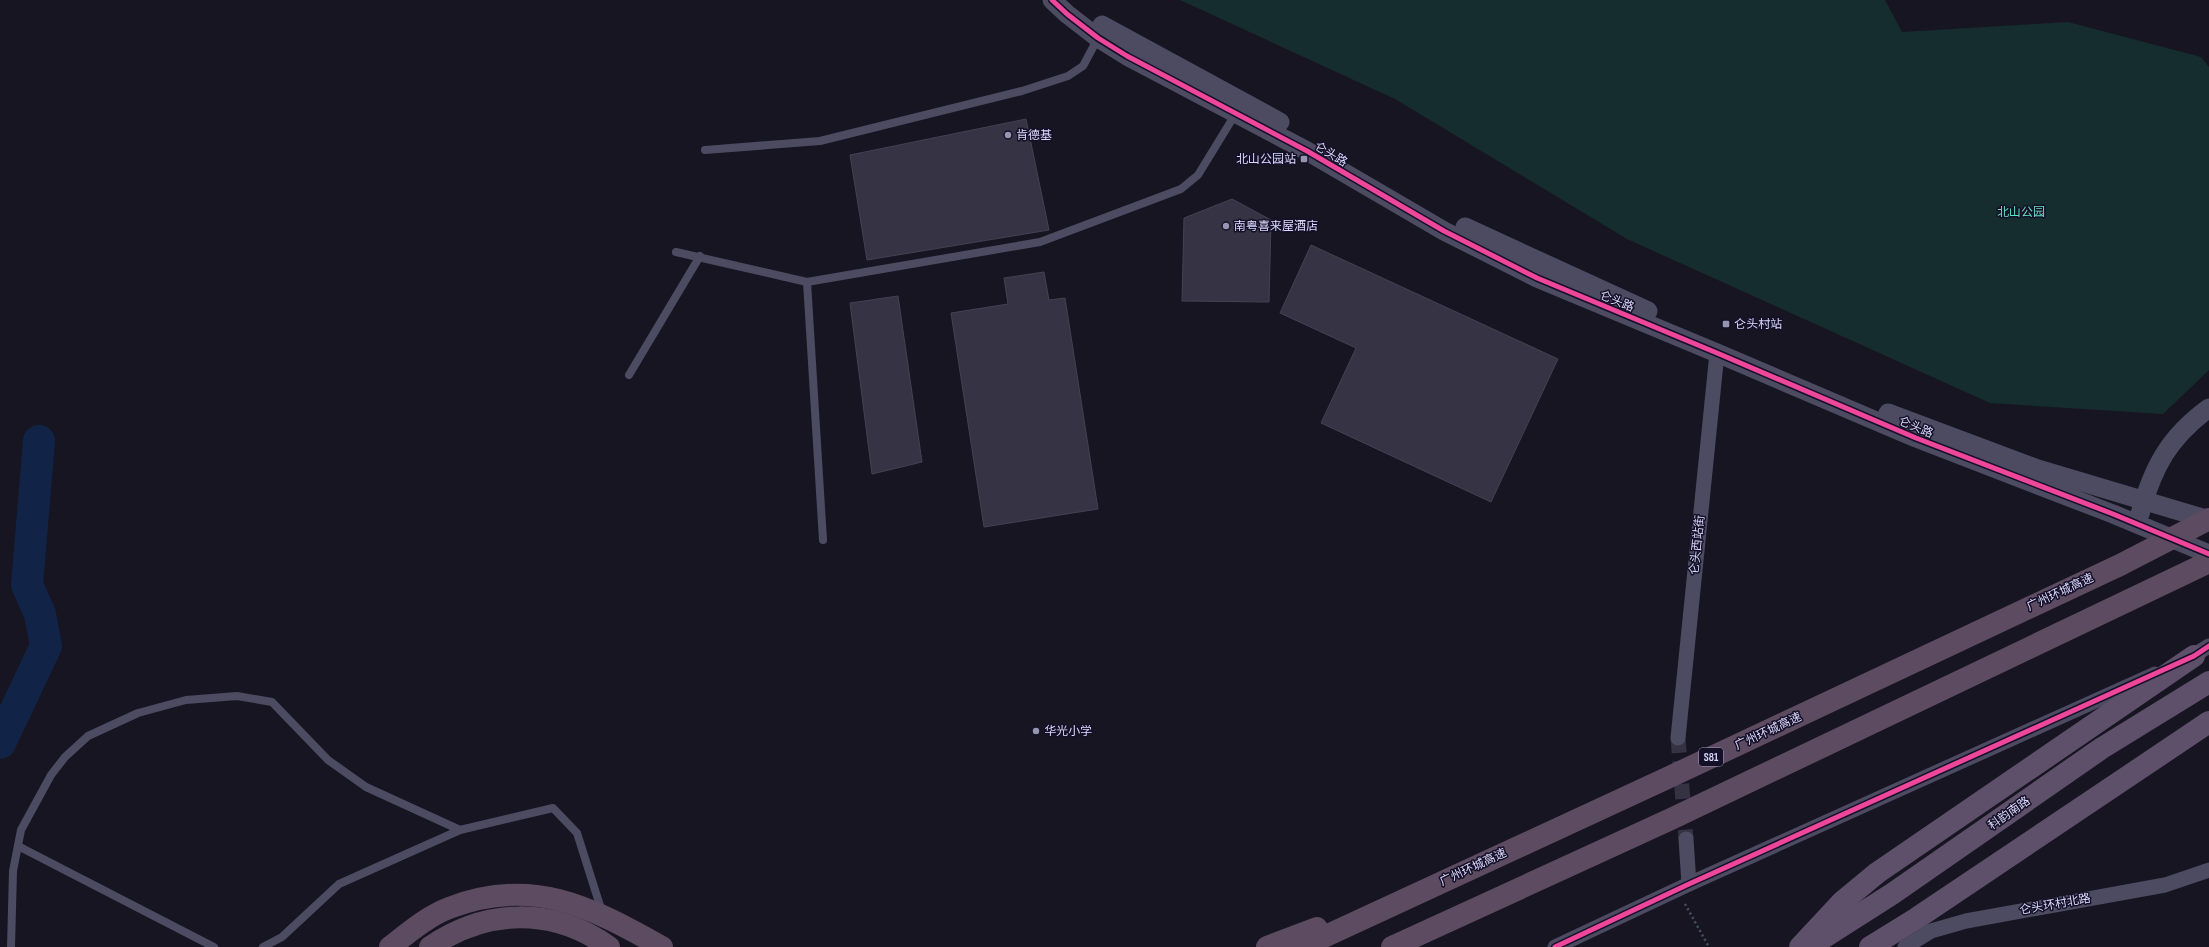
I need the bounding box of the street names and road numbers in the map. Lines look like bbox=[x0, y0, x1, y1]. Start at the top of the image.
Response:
street label: 仑头路 bbox=[1311, 139, 1350, 170]
street label: 仑头路 bbox=[1597, 288, 1636, 315]
street label: 仑头路 bbox=[1896, 414, 1935, 441]
street label: 仑头西站街 bbox=[1687, 514, 1708, 576]
street label: 广州环城高速 bbox=[2024, 570, 2096, 614]
street label: 广州环城高速 bbox=[1732, 709, 1804, 753]
road number: S81 bbox=[1699, 748, 1723, 766]
street label: 科韵南路 bbox=[1985, 793, 2033, 833]
street label: 广州环城高速 bbox=[1437, 845, 1509, 889]
street label: 仑头环村北路 bbox=[2018, 891, 2092, 918]

